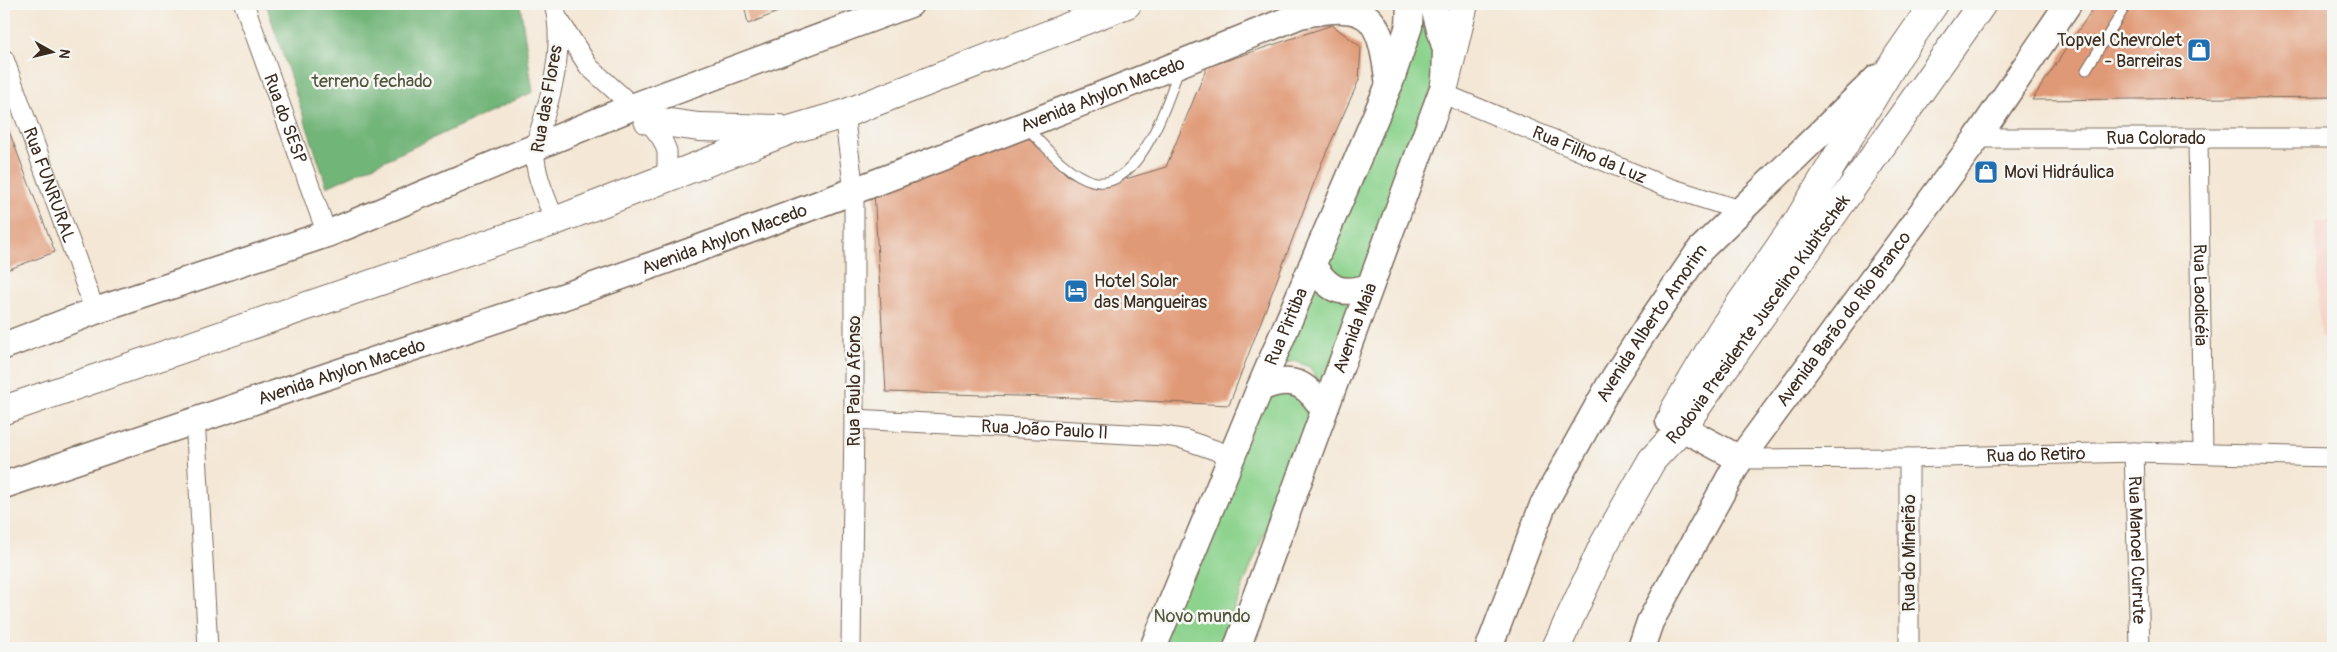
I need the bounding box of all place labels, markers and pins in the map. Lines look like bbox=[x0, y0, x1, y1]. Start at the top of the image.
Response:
place label: Topvel Chevrolet - Barreiras bbox=[2057, 29, 2183, 73]
shop icon: Topvel Chevrolet - Barreiras bbox=[2186, 37, 2212, 63]
shop icon: Movi Hidráulica bbox=[1973, 159, 1999, 185]
place label: Movi Hidráulica bbox=[2004, 161, 2114, 184]
place label: Hotel Solar das Mangueiras bbox=[1094, 270, 1207, 314]
hotel icon: Hotel Solar das Mangueiras bbox=[1063, 278, 1089, 304]

